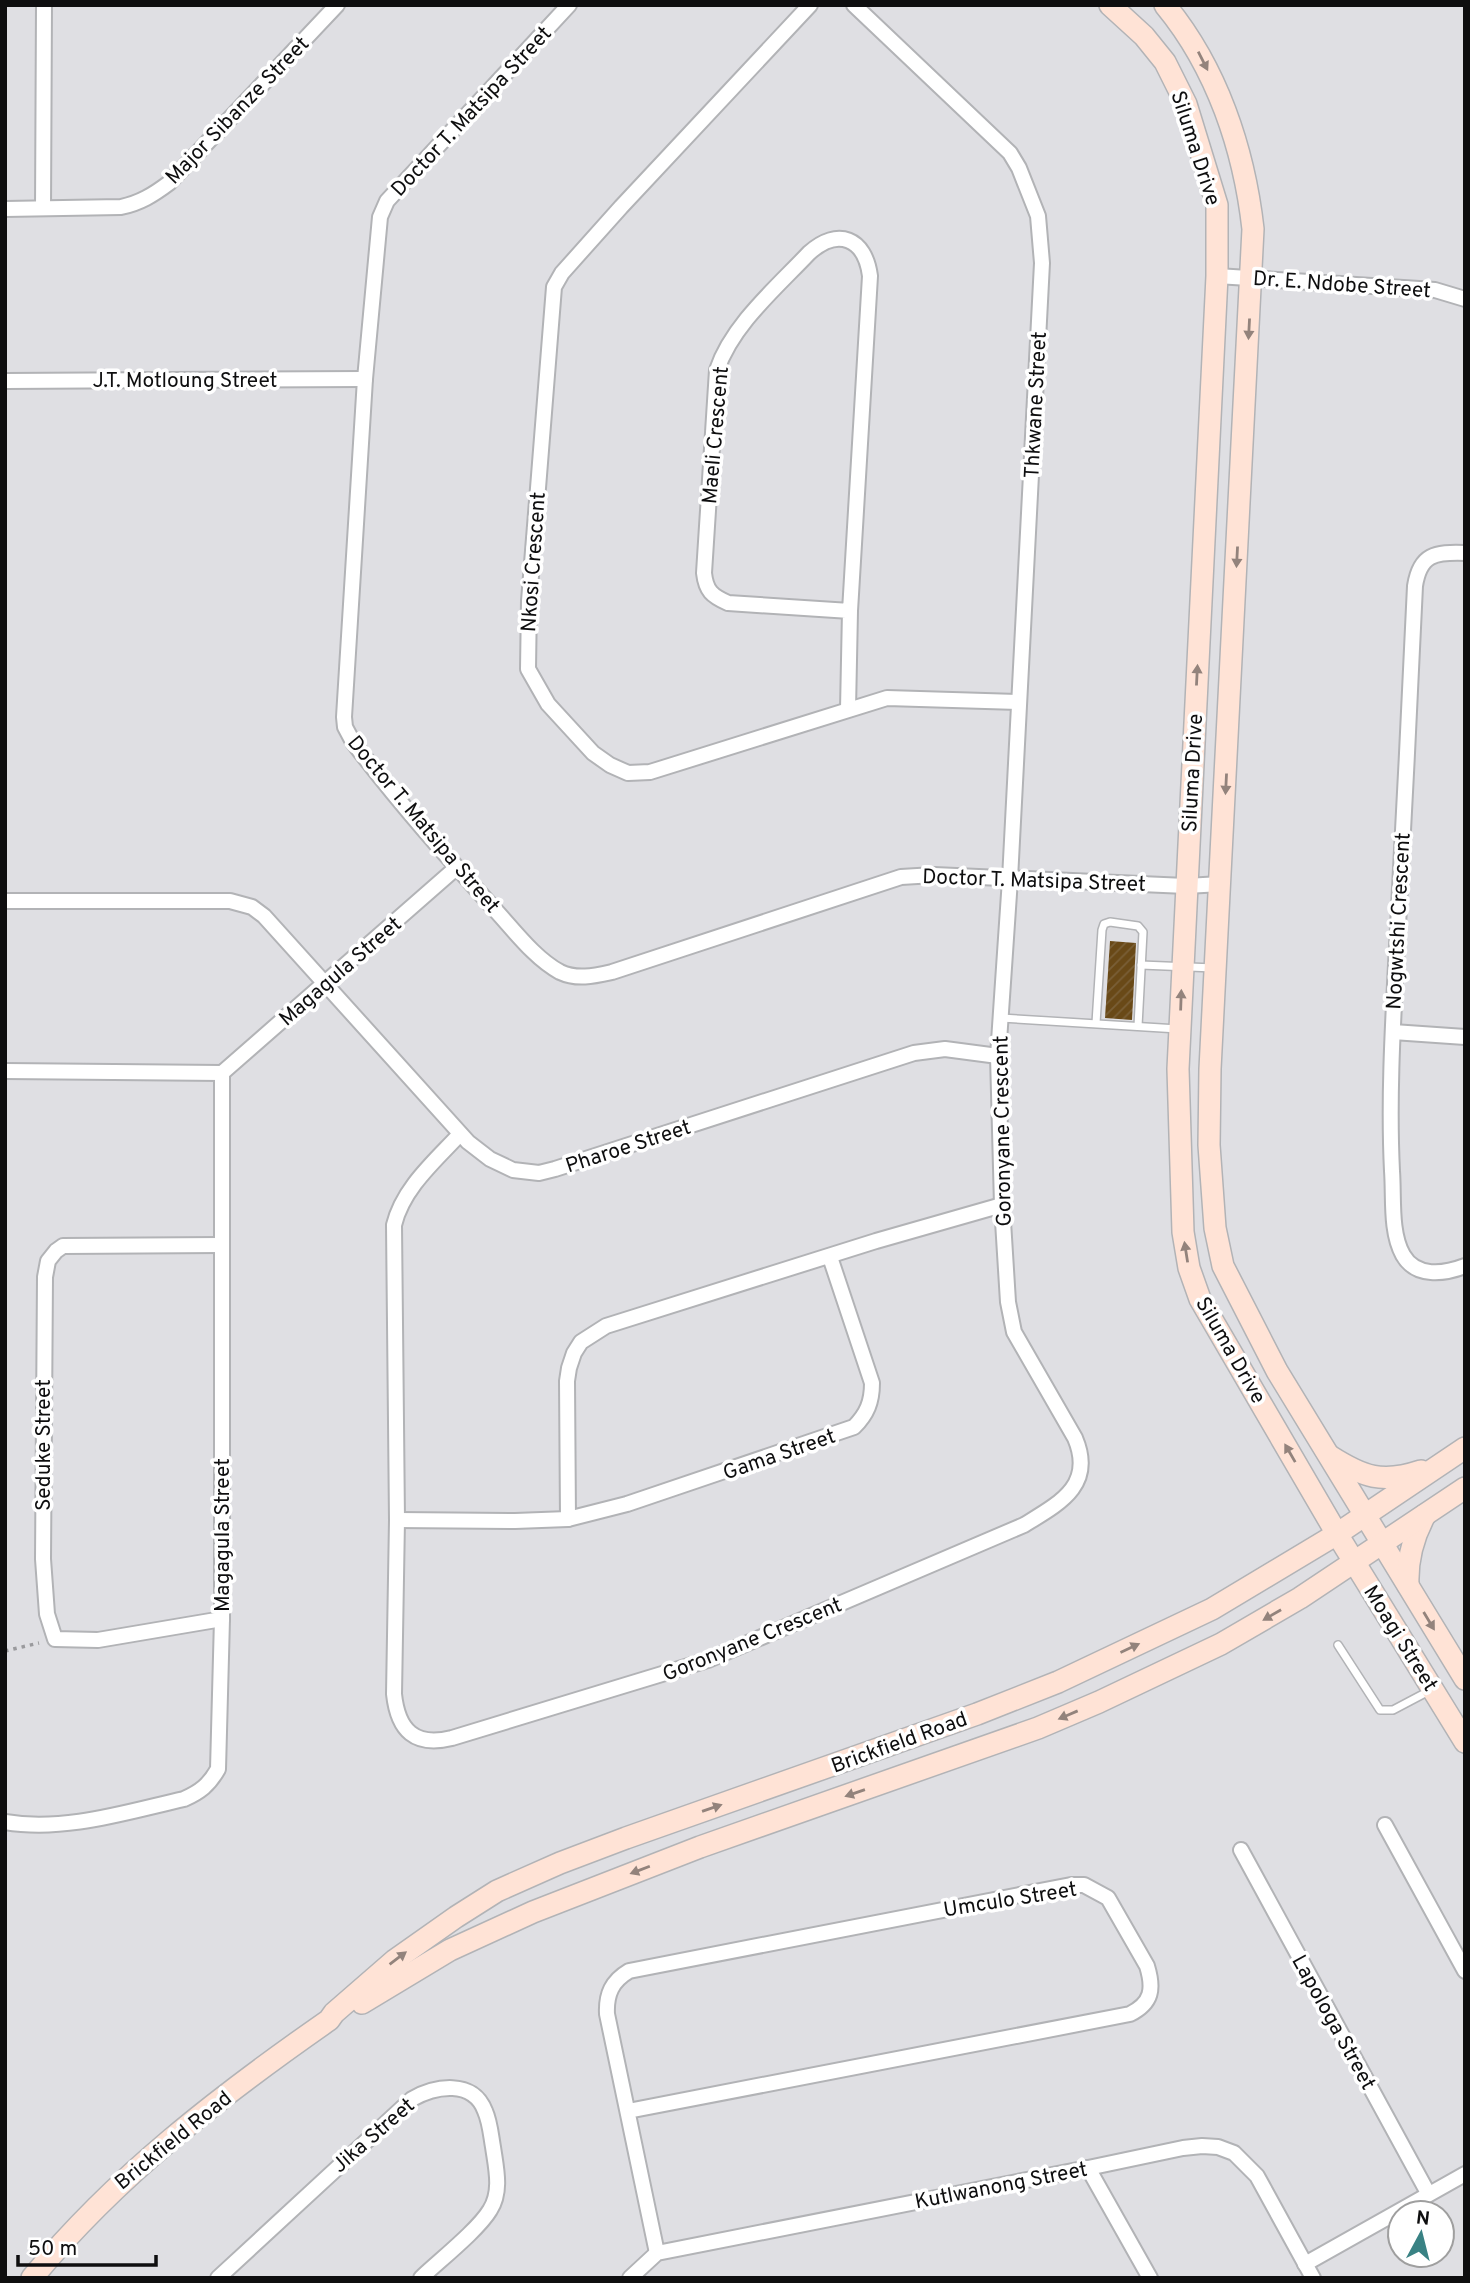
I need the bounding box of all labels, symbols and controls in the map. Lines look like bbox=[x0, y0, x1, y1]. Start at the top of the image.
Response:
street label: Doctor T. Matsipa Street bbox=[386, 21, 558, 203]
street label: Major Sibanze Street bbox=[160, 31, 316, 191]
one-way arrow bbox=[1197, 51, 1209, 71]
street label: Siluma Drive bbox=[1163, 88, 1226, 209]
street label: Dr. E. Ndobe Street bbox=[1252, 266, 1432, 305]
one-way arrow bbox=[1243, 319, 1254, 341]
street label: Thkwane Street bbox=[1019, 331, 1054, 479]
street label: Maeli Crescent bbox=[697, 365, 736, 505]
street label: J.T. Motloung Street bbox=[92, 368, 278, 395]
street label: Nkosi Crescent bbox=[516, 491, 553, 633]
one-way arrow bbox=[1232, 546, 1243, 568]
one-way arrow bbox=[1191, 664, 1202, 686]
street label: Siluma Drive bbox=[1177, 713, 1210, 833]
street label: Doctor T. Matsipa Street bbox=[341, 731, 505, 919]
one-way arrow bbox=[1220, 773, 1231, 795]
street label: Nogwtshi Crescent bbox=[1381, 832, 1418, 1010]
street label: Doctor T. Matsipa Street bbox=[922, 864, 1146, 899]
street label: Magagula Street bbox=[274, 911, 408, 1033]
one-way arrow bbox=[1175, 989, 1187, 1011]
street label: Goronyane Crescent bbox=[988, 1035, 1019, 1227]
street label: Pharoe Street bbox=[562, 1114, 695, 1180]
one-way arrow bbox=[1180, 1241, 1191, 1263]
street label: Siluma Drive bbox=[1188, 1292, 1271, 1409]
street label: Seduke Street bbox=[31, 1379, 58, 1511]
street label: Gama Street bbox=[720, 1424, 839, 1487]
one-way arrow bbox=[1284, 1443, 1296, 1463]
street label: Magagula Street bbox=[210, 1458, 237, 1612]
street label: Moagi Street bbox=[1356, 1581, 1443, 1697]
street label: Goronyane Crescent bbox=[659, 1592, 846, 1689]
one-way arrow bbox=[1263, 1608, 1282, 1621]
one-way arrow bbox=[1423, 1611, 1436, 1630]
one-way arrow bbox=[1120, 1643, 1141, 1654]
street label: Brickfield Road bbox=[828, 1706, 971, 1781]
one-way arrow bbox=[1058, 1710, 1079, 1721]
one-way arrow bbox=[844, 1788, 865, 1799]
one-way arrow bbox=[702, 1802, 723, 1813]
one-way arrow bbox=[630, 1864, 651, 1875]
street label: Umculo Street bbox=[942, 1877, 1079, 1924]
street label: Lapologa Street bbox=[1284, 1950, 1381, 2095]
one-way arrow bbox=[389, 1951, 407, 1966]
street label: Brickfield Road bbox=[110, 2086, 238, 2197]
street label: Jika Street bbox=[327, 2093, 421, 2180]
street label: Kutlwanong Street bbox=[913, 2157, 1090, 2216]
north arrow bbox=[1386, 2199, 1456, 2269]
text: N bbox=[1415, 2206, 1431, 2232]
scale bar bbox=[18, 2224, 156, 2268]
text: 50 m bbox=[28, 2236, 77, 2263]

